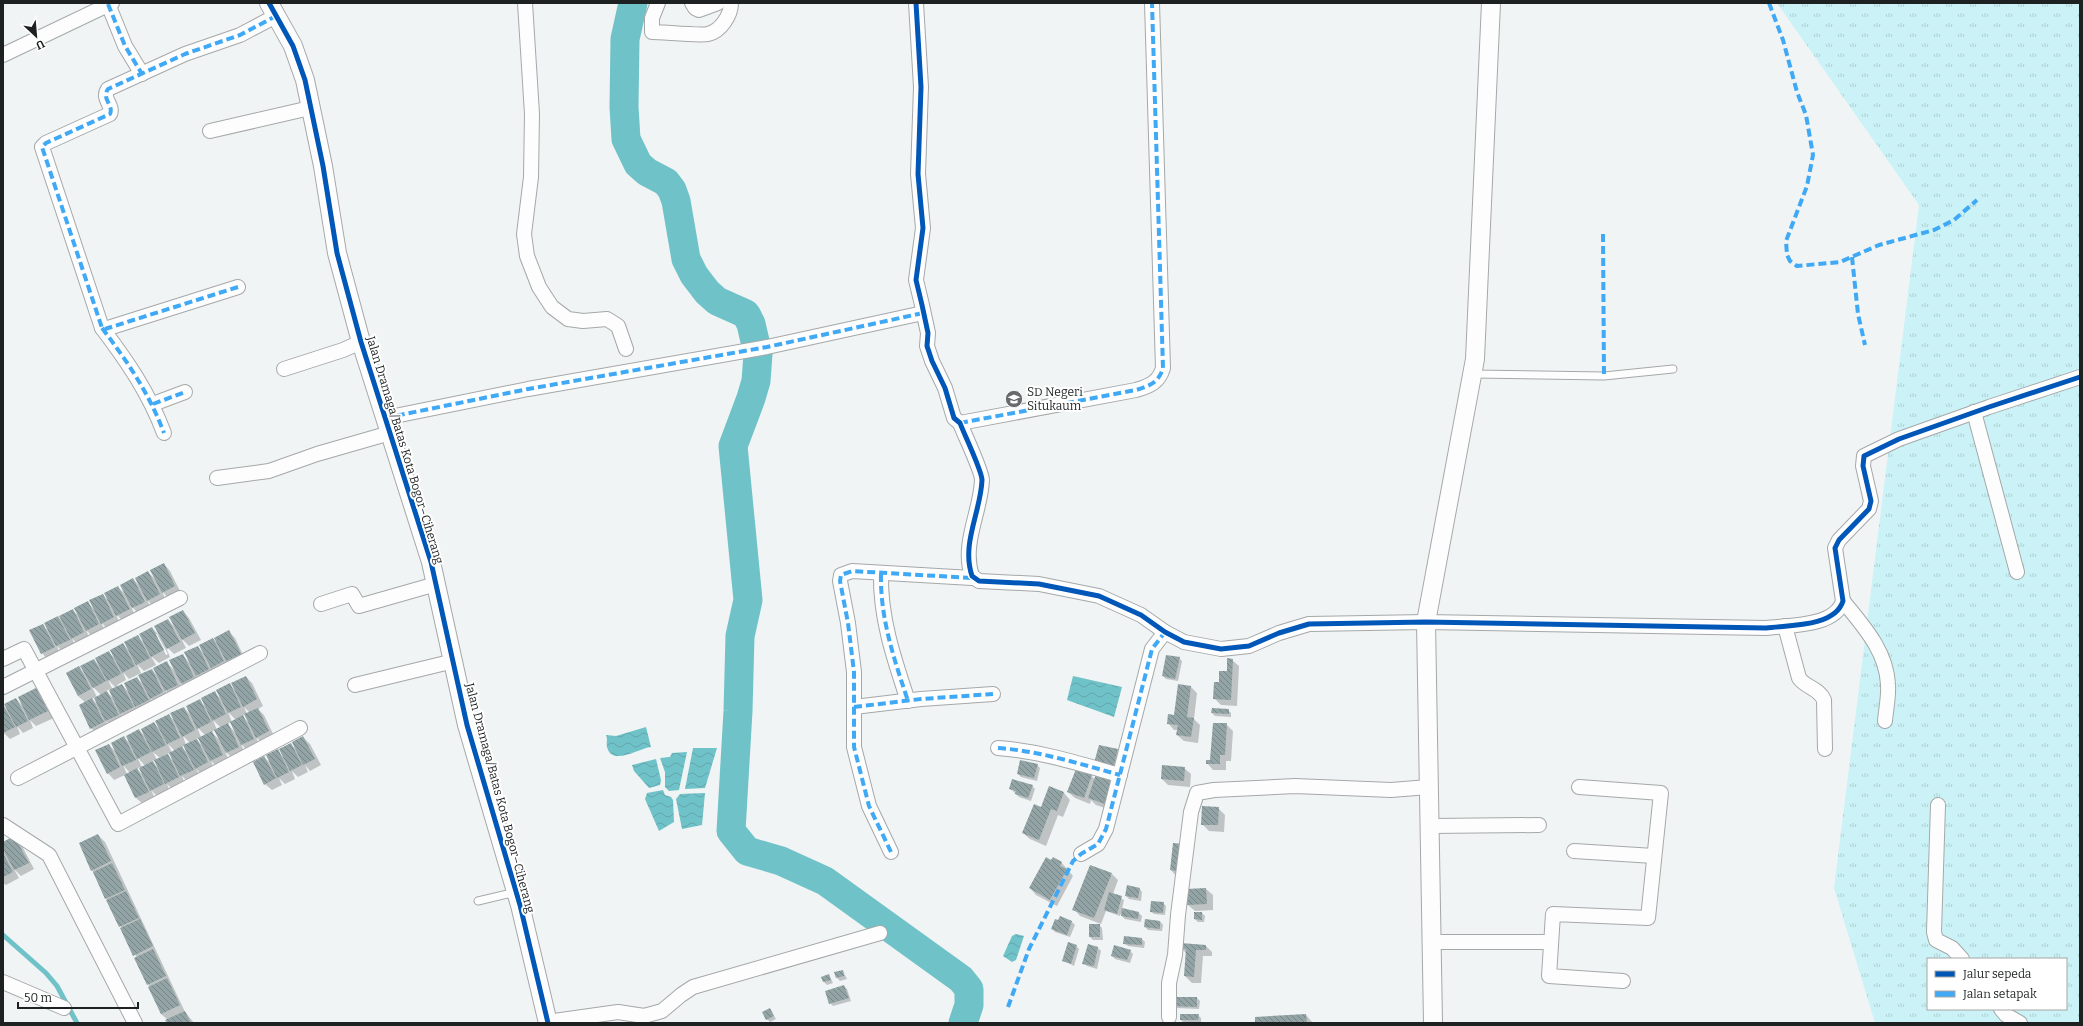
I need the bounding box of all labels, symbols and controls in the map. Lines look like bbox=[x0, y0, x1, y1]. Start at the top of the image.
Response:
north arrow bbox=[16, 16, 56, 56]
text: U bbox=[34, 37, 47, 52]
street label: Jalan Dramaga/Batas Kota Bogor–Ciherang bbox=[363, 333, 446, 566]
place label: SD Negeri Situkaum bbox=[1027, 385, 1083, 413]
school or university icon: SD Negeri Situkaum bbox=[1004, 389, 1024, 409]
street label: Jalan Dramaga/Batas Kota Bogor–Ciherang bbox=[462, 681, 538, 915]
legend bbox=[1927, 958, 2067, 1010]
text: Jalur sepeda bbox=[1962, 967, 2032, 981]
scale bar bbox=[18, 984, 138, 1010]
text: Jalan setapak bbox=[1962, 987, 2037, 1001]
text: 50 m bbox=[24, 991, 53, 1005]

